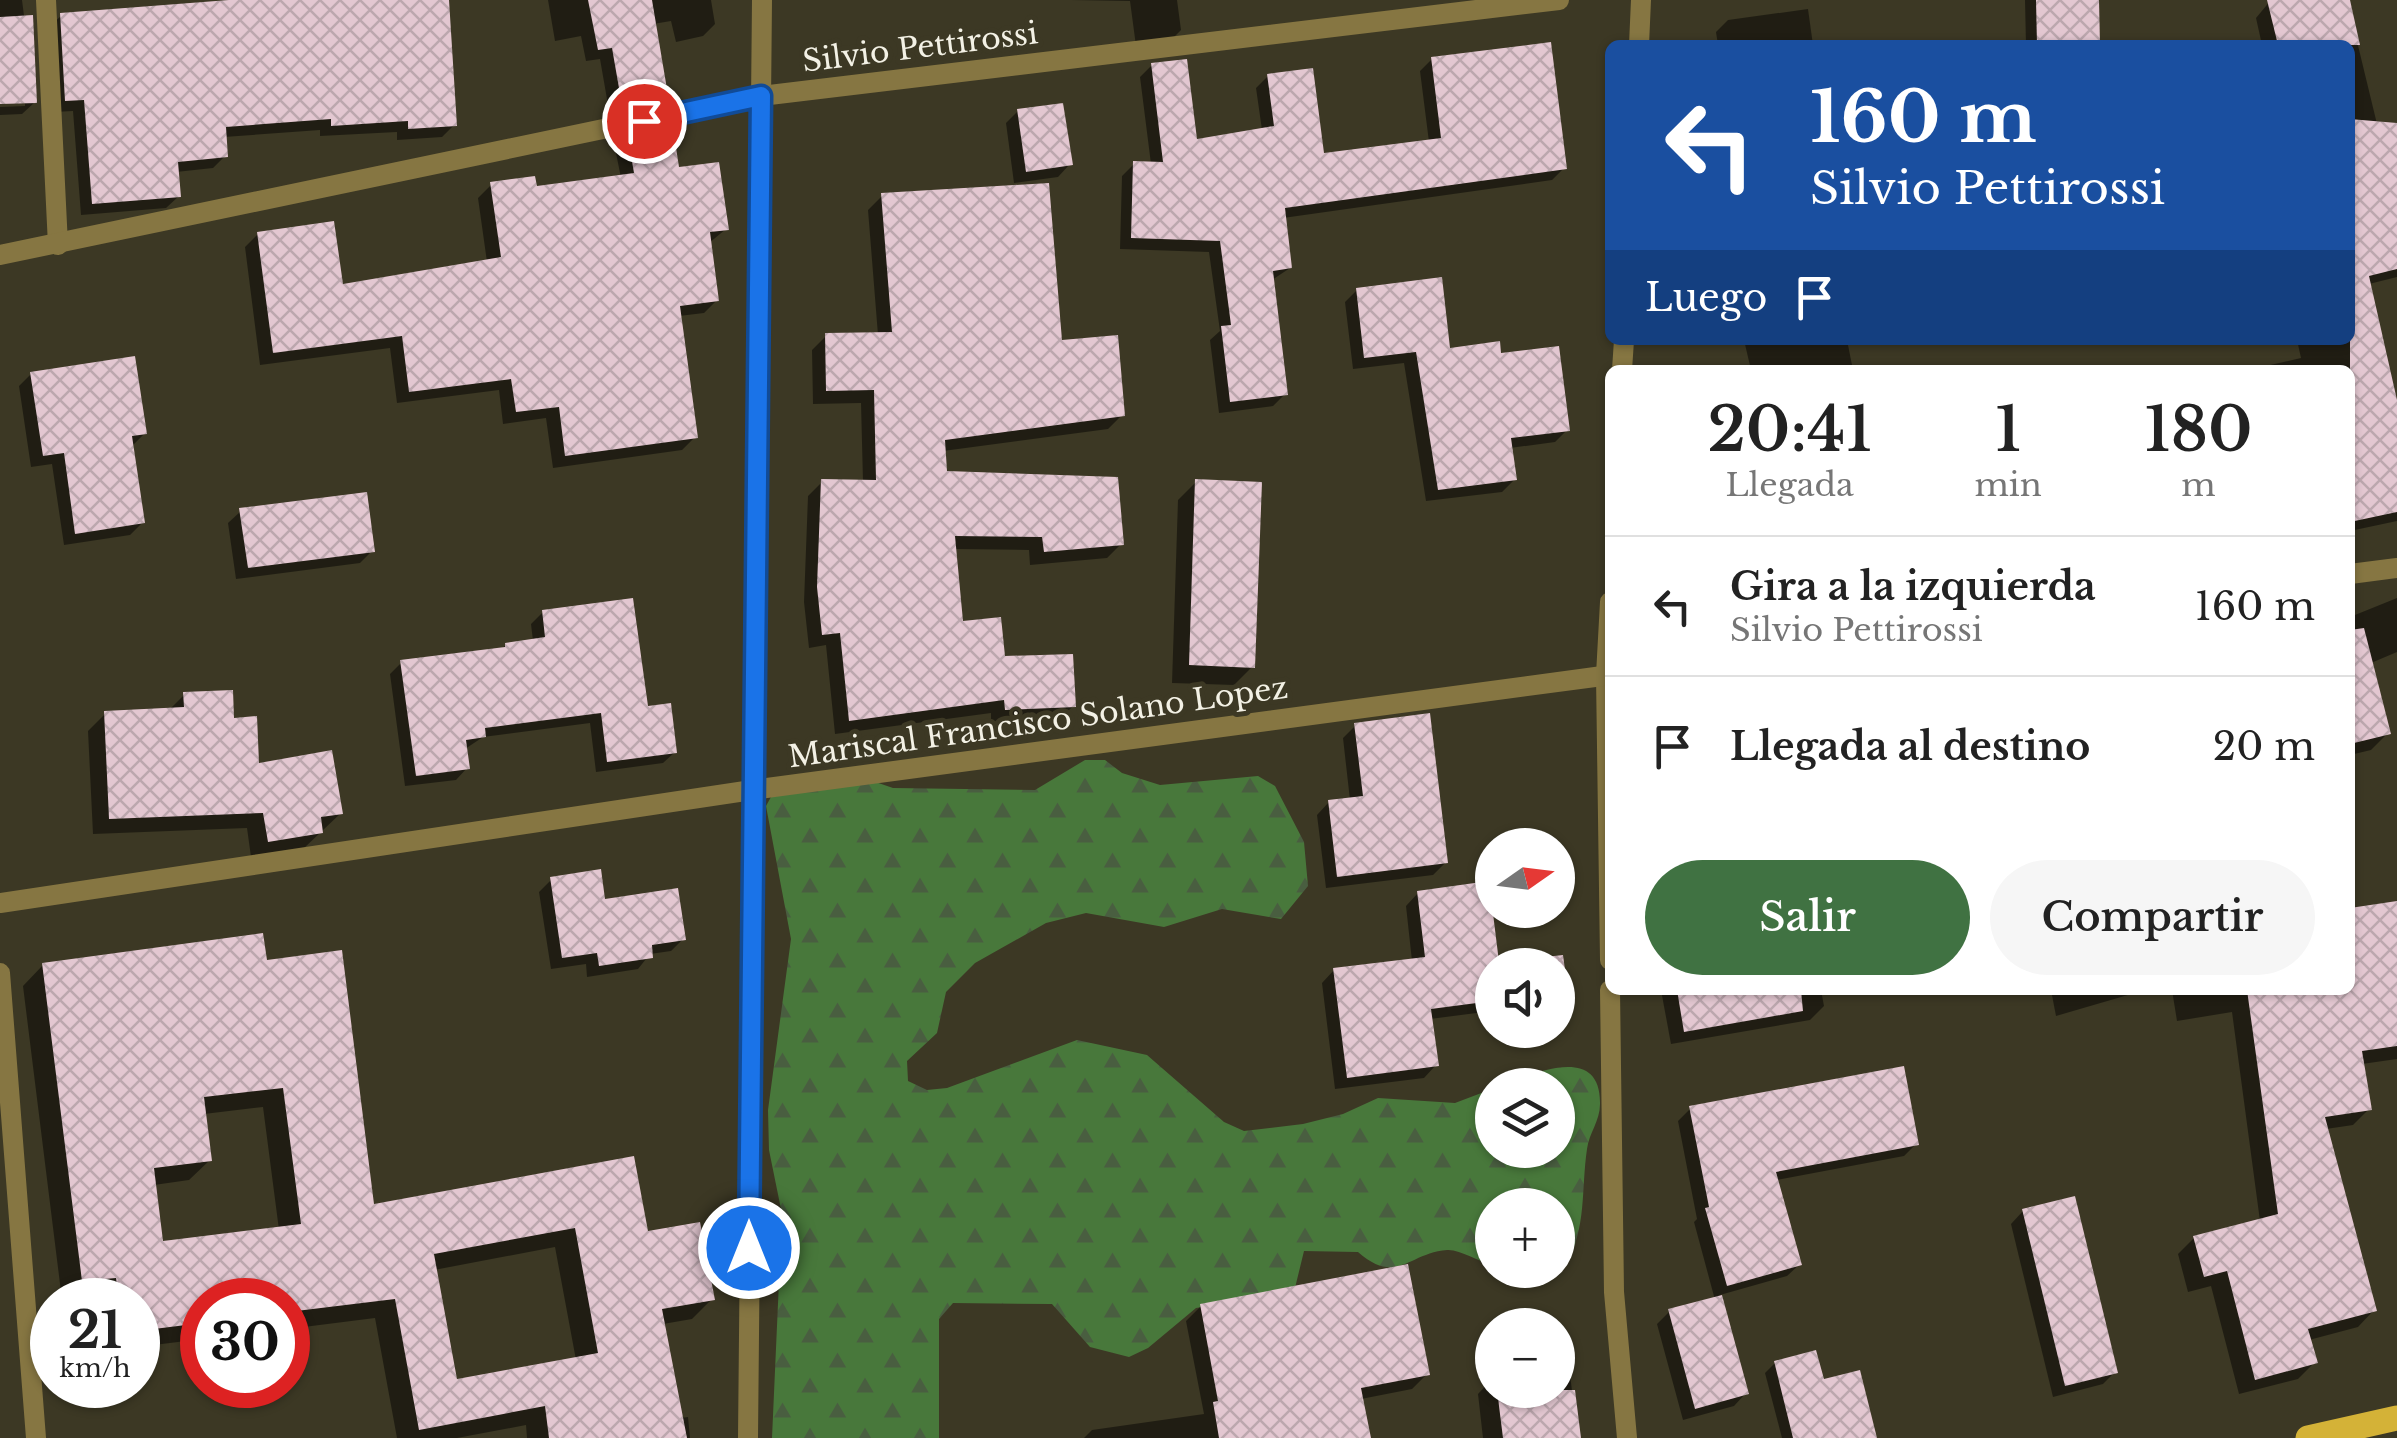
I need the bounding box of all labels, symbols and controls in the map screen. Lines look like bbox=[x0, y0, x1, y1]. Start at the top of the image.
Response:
street label: Silvio Pettirossi bbox=[800, 14, 1040, 80]
text: 160 m bbox=[1810, 74, 2037, 161]
pin bbox=[602, 79, 687, 164]
icon: left bbox=[1645, 80, 1775, 210]
icon: arrive bbox=[617, 94, 672, 149]
text: Silvio Pettirossi bbox=[1810, 160, 2165, 216]
icon: arrive bbox=[1787, 270, 1842, 325]
text: Luego bbox=[1645, 274, 1767, 321]
text: 20:41 bbox=[1707, 393, 1872, 467]
text: 1 bbox=[1995, 393, 2021, 467]
text: 180 bbox=[2144, 393, 2253, 467]
text: Llegada bbox=[1726, 465, 1854, 505]
text: min bbox=[1974, 465, 2042, 505]
text: m bbox=[2181, 465, 2216, 505]
text: Gira a la izquierda bbox=[1730, 563, 2096, 610]
icon: left bbox=[1645, 579, 1700, 634]
text: 160 m bbox=[2195, 583, 2315, 630]
text: Silvio Pettirossi bbox=[1730, 610, 1983, 650]
street label: Mariscal Francisco Solano Lopez bbox=[786, 669, 1290, 775]
icon: arrive bbox=[1645, 719, 1700, 774]
text: Llegada al destino bbox=[1730, 723, 2090, 770]
text: 20 m bbox=[2213, 723, 2315, 770]
north arrow bbox=[1475, 828, 1575, 928]
map controls bbox=[1475, 828, 1575, 1408]
button: Salir bbox=[1645, 860, 1970, 975]
button: Compartir bbox=[1990, 860, 2315, 975]
button: sound bbox=[1475, 948, 1575, 1048]
button: layers bbox=[1475, 1068, 1575, 1168]
button: + bbox=[1475, 1188, 1575, 1288]
position arrow bbox=[697, 1196, 801, 1300]
speed limit sign: 30 bbox=[180, 1278, 310, 1408]
text: 21 bbox=[68, 1299, 122, 1362]
button: − bbox=[1475, 1308, 1575, 1408]
text: km/h bbox=[60, 1353, 130, 1384]

